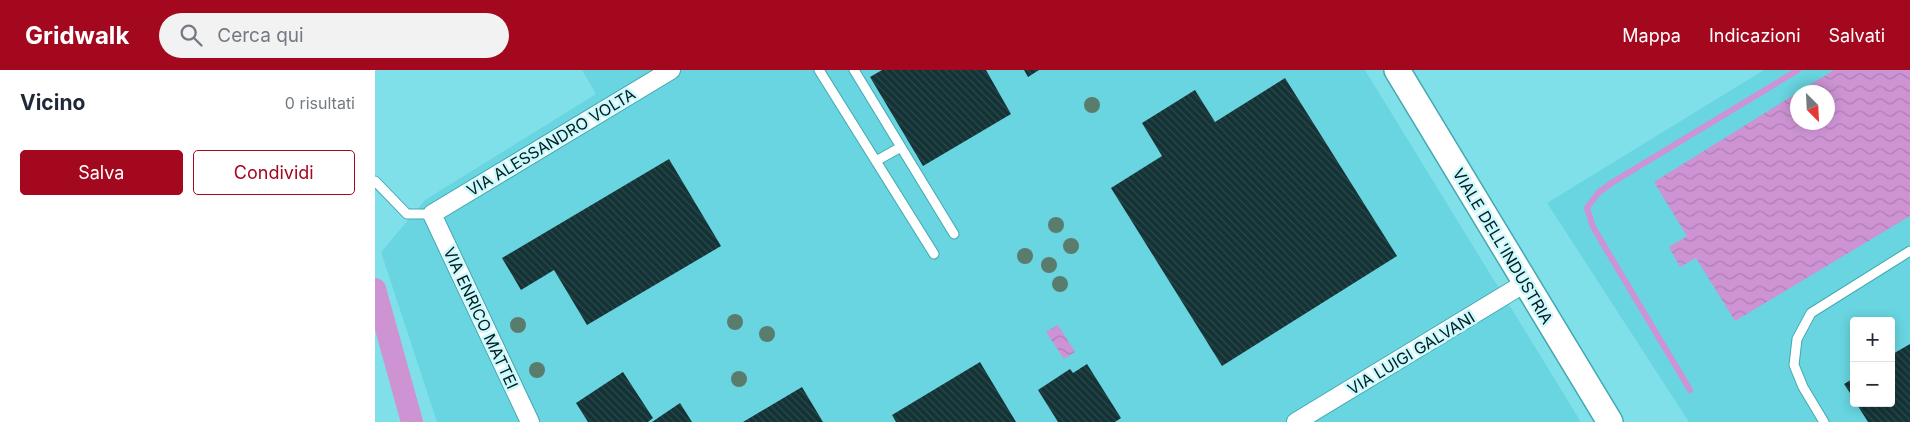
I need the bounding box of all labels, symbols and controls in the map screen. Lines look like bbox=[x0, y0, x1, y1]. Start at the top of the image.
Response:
search box bbox=[159, 13, 509, 58]
text: Gridwalk bbox=[25, 21, 129, 50]
icon: search bbox=[177, 21, 205, 49]
text: Cerca qui bbox=[217, 24, 304, 47]
text: Mappa bbox=[1622, 25, 1681, 46]
text: Indicazioni bbox=[1709, 25, 1801, 46]
text: Salvati bbox=[1829, 25, 1885, 46]
street label: VIA ALESSANDRO VOLTA bbox=[463, 84, 639, 200]
north arrow bbox=[1790, 85, 1835, 130]
text: Vicino bbox=[20, 90, 85, 115]
text: 0 risultati bbox=[285, 93, 355, 113]
button: Salva bbox=[20, 150, 183, 195]
button: Condividi bbox=[193, 150, 355, 195]
street label: VIALE DELL'INDUSTRIA bbox=[1449, 164, 1557, 328]
street label: VIA ENRICO MATTEI bbox=[439, 244, 523, 392]
street label: VIA LUIGI GALVANI bbox=[1344, 307, 1478, 399]
map controls bbox=[1850, 317, 1895, 407]
button: + bbox=[1850, 317, 1895, 362]
button: − bbox=[1850, 362, 1895, 407]

